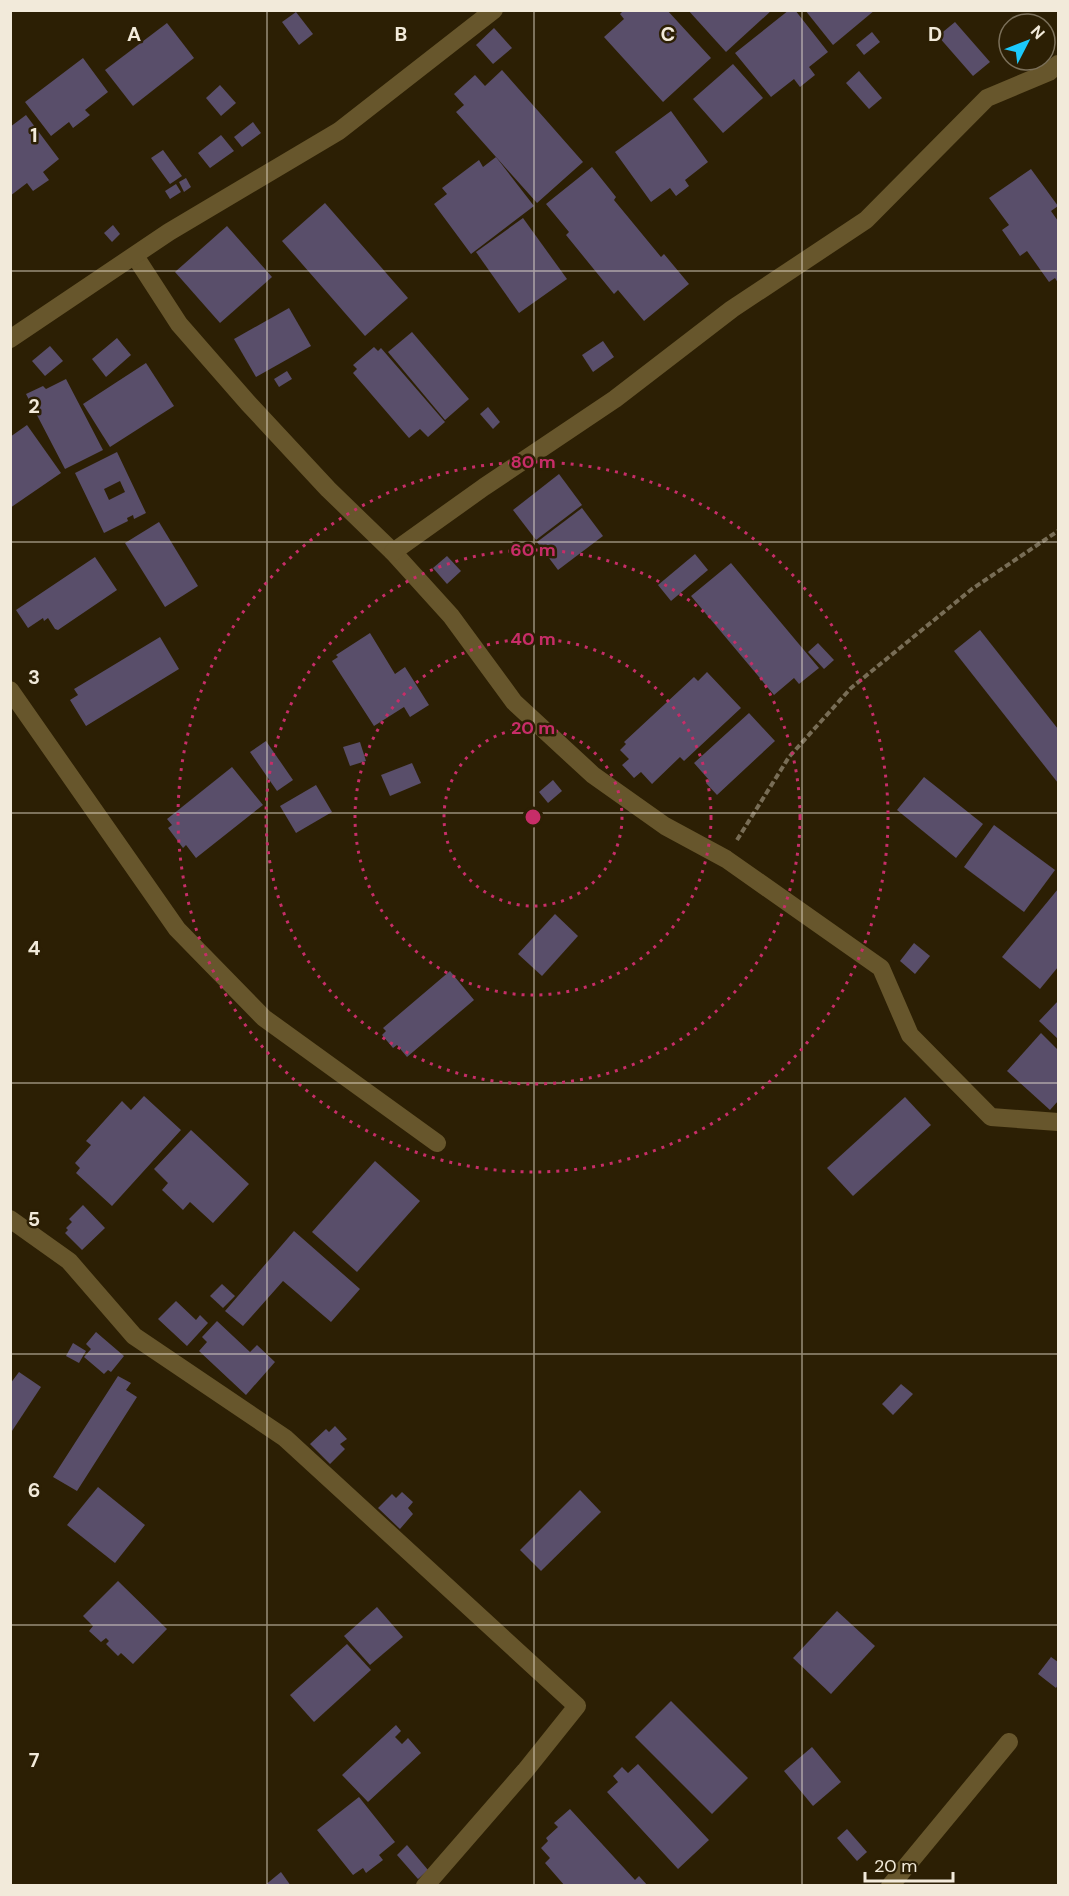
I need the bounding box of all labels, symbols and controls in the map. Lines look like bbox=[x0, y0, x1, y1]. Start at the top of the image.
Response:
north arrow bbox=[997, 12, 1057, 72]
text: A bbox=[127, 21, 141, 47]
text: B bbox=[395, 21, 407, 47]
text: C bbox=[661, 21, 675, 47]
text: D bbox=[928, 21, 942, 47]
text: N bbox=[1026, 21, 1049, 44]
text: 1 bbox=[30, 122, 38, 148]
text: 2 bbox=[28, 393, 40, 419]
text: 80 m bbox=[510, 450, 556, 474]
text: 60 m bbox=[510, 538, 556, 562]
text: 40 m bbox=[510, 627, 556, 651]
text: 3 bbox=[28, 664, 40, 690]
text: 20 m bbox=[511, 716, 555, 740]
centre of rings bbox=[523, 807, 543, 827]
text: 4 bbox=[28, 935, 41, 961]
text: 5 bbox=[28, 1206, 40, 1232]
text: 6 bbox=[28, 1477, 40, 1503]
text: 7 bbox=[29, 1747, 40, 1773]
scale bar bbox=[865, 1845, 954, 1883]
text: 20 m bbox=[874, 1854, 917, 1878]

